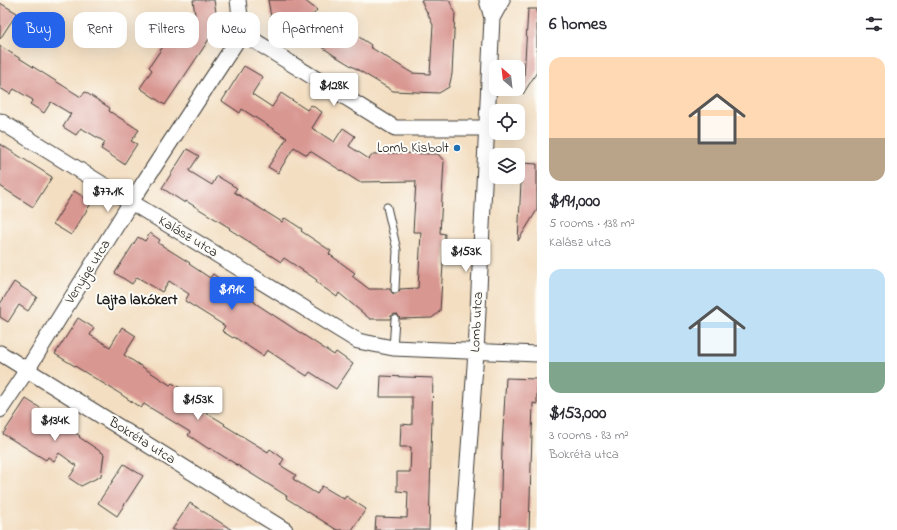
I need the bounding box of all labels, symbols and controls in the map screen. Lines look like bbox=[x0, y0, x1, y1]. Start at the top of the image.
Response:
chip: Buy bbox=[12, 12, 65, 48]
chip: Rent bbox=[73, 12, 127, 48]
chip: Filters bbox=[135, 12, 199, 48]
chip: New bbox=[207, 12, 260, 48]
chip: Apartment bbox=[268, 12, 358, 48]
text: 6 homes bbox=[549, 12, 607, 37]
icon: filters bbox=[863, 13, 885, 35]
north arrow bbox=[489, 60, 525, 96]
map controls bbox=[489, 60, 525, 184]
pin: $128K bbox=[306, 73, 362, 107]
text: $128K bbox=[319, 76, 349, 95]
icon: home bbox=[681, 83, 753, 155]
button: locate bbox=[489, 104, 525, 140]
place label: Lomb Kisbolt bbox=[377, 138, 449, 159]
marker: Lomb Kisbolt bbox=[452, 143, 462, 153]
button: layers bbox=[489, 148, 525, 184]
pin: $77.1K bbox=[75, 179, 141, 213]
text: $77.1K bbox=[92, 182, 124, 201]
text: $191,000 bbox=[549, 189, 600, 214]
street label: Kalász utca bbox=[154, 211, 222, 263]
text: 5 rooms · 138 m² bbox=[549, 214, 635, 233]
text: Kalász utca bbox=[549, 233, 611, 252]
street label: Venyige utca bbox=[59, 236, 117, 310]
pin: $153K bbox=[438, 239, 494, 273]
text: $153K bbox=[450, 242, 482, 261]
pin: $191K bbox=[204, 277, 260, 311]
text: $191K bbox=[219, 280, 245, 299]
district label: Lajta lakókert bbox=[96, 289, 178, 311]
street label: Lomb utca bbox=[465, 291, 489, 353]
icon: home bbox=[681, 295, 753, 367]
pin: $153K bbox=[170, 387, 226, 421]
text: $153K bbox=[182, 390, 214, 409]
text: $153,000 bbox=[549, 401, 606, 426]
pin: $134K bbox=[27, 408, 83, 442]
text: $134K bbox=[40, 411, 70, 430]
street label: Bokréta utca bbox=[104, 412, 179, 470]
text: 3 rooms · 83 m² bbox=[549, 426, 629, 445]
text: Bokréta utca bbox=[549, 445, 619, 464]

